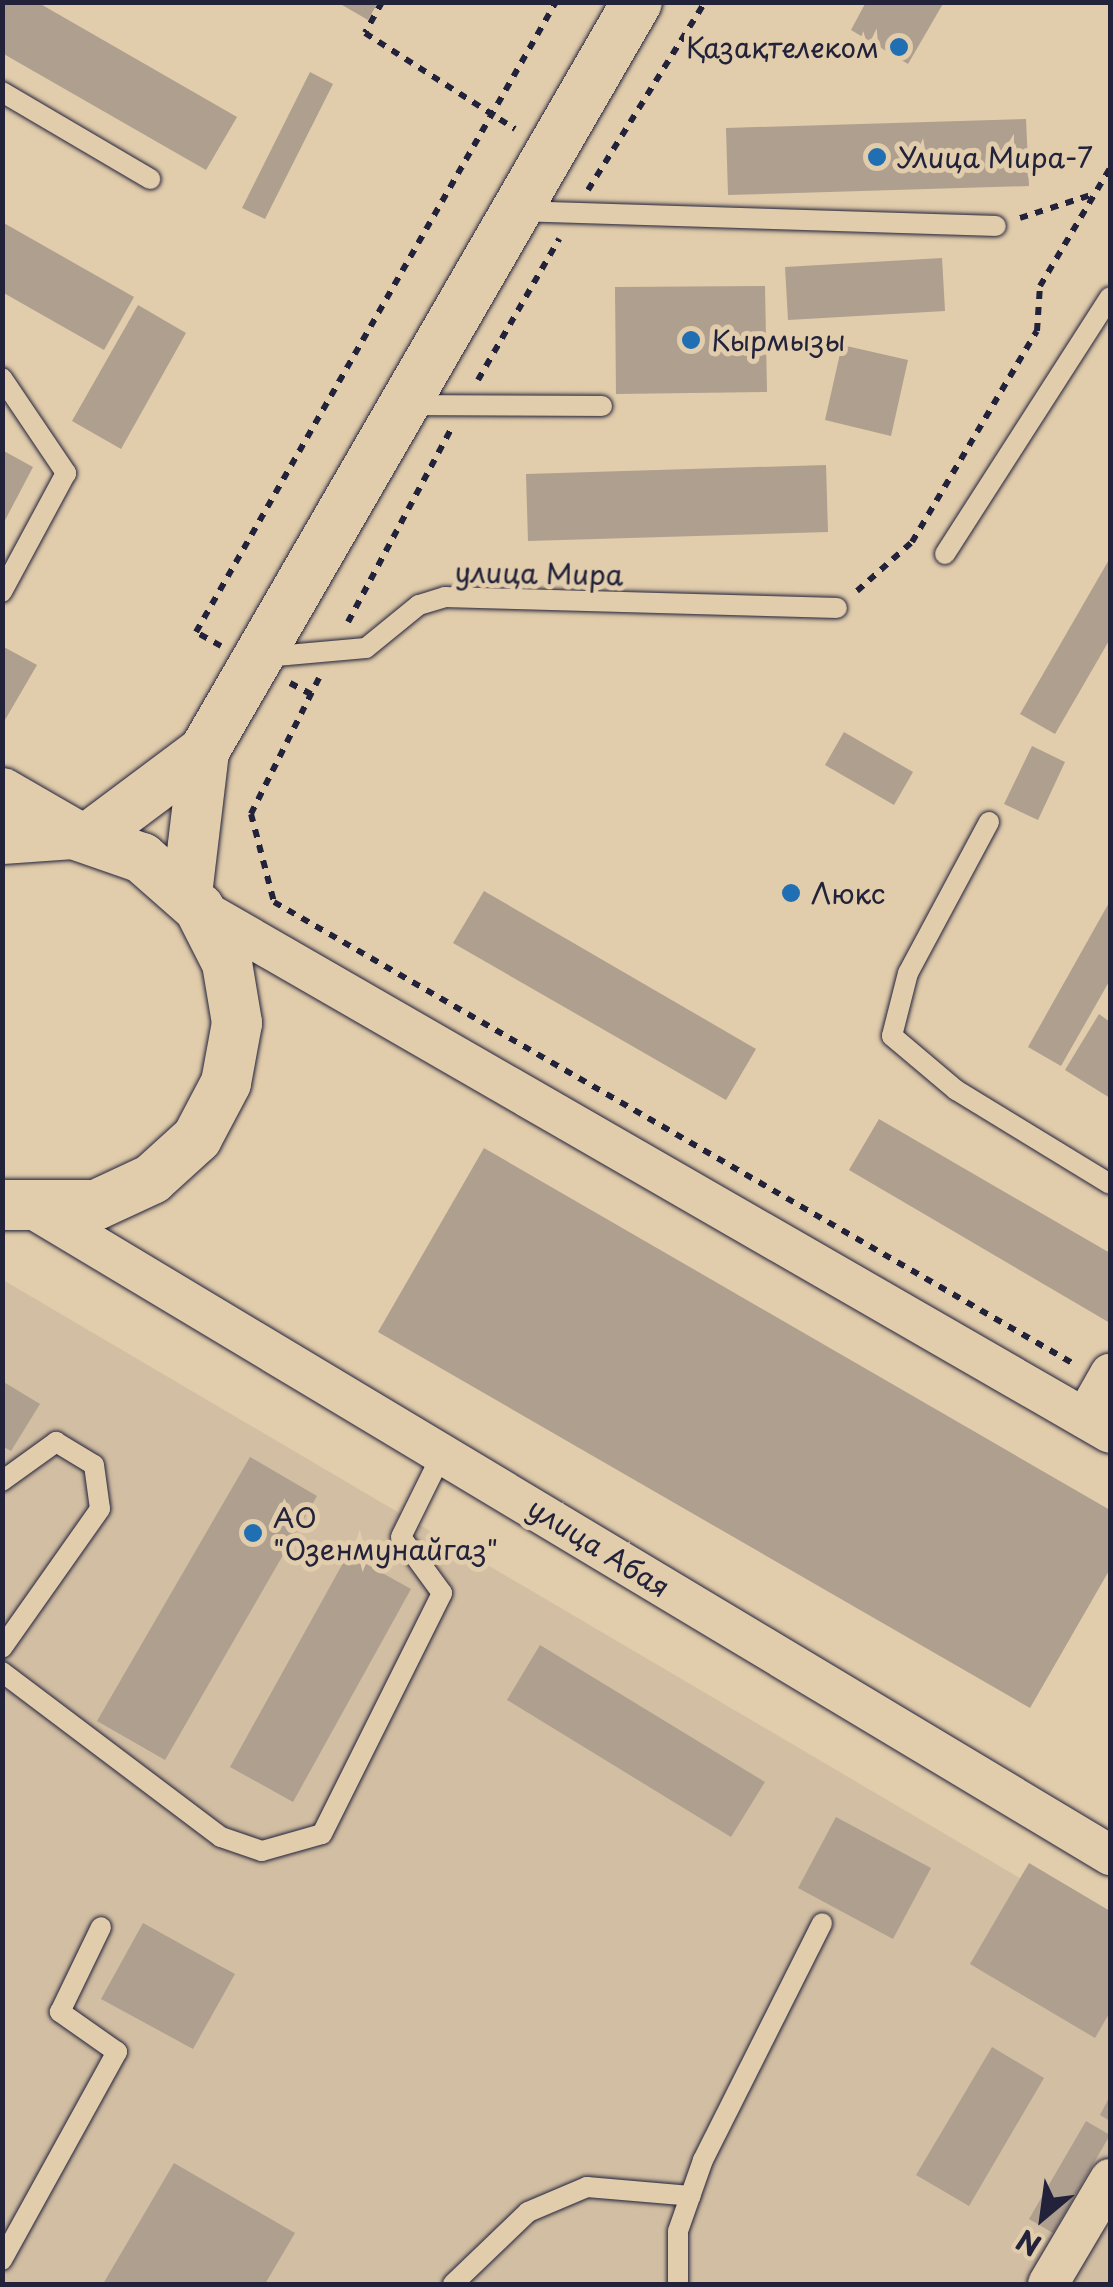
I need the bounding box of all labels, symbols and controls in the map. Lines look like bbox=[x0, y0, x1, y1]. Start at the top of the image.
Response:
place label: Қазақтелеком bbox=[686, 30, 879, 64]
marker: Қазақтелеком bbox=[888, 36, 910, 58]
place label: Улица Мира-7 bbox=[897, 140, 1095, 174]
marker: Улица Мира-7 bbox=[866, 146, 888, 168]
place label: Кырмызы bbox=[711, 323, 845, 357]
marker: Кырмызы bbox=[680, 329, 702, 351]
street label: улица Мира bbox=[454, 555, 624, 591]
place label: Люкс bbox=[811, 876, 885, 910]
marker: Люкс bbox=[780, 882, 802, 904]
street label: улица Абая bbox=[521, 1490, 677, 1604]
place label: АО "Озенмунайгаз" bbox=[273, 1500, 498, 1566]
marker: АО "Озенмунайгаз" bbox=[242, 1522, 264, 1544]
north arrow bbox=[993, 2167, 1093, 2267]
text: N bbox=[1008, 2219, 1048, 2268]

